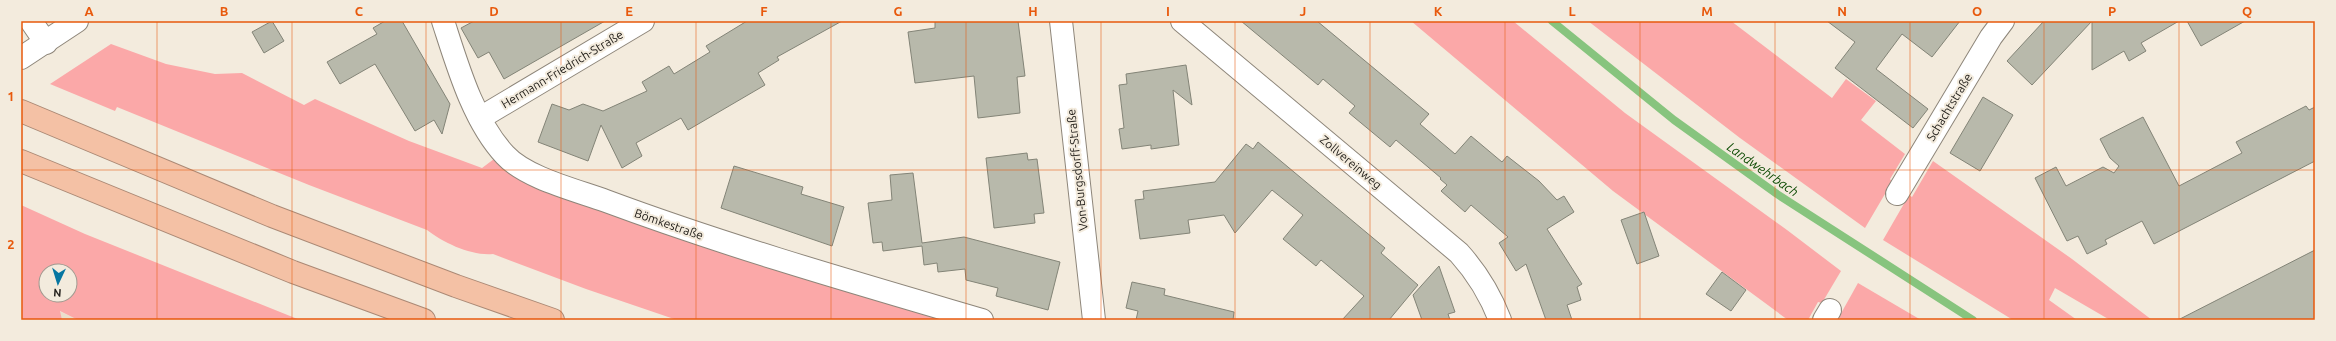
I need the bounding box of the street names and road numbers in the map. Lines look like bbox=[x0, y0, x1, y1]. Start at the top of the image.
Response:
street label: Hermann-Friedrich-Straße bbox=[499, 28, 625, 110]
street label: Schachtstraße bbox=[1924, 71, 1974, 143]
street label: Von-Burgsdorff-Straße bbox=[1064, 109, 1090, 231]
street label: Zollvereinweg bbox=[1318, 133, 1384, 191]
street label: Bömkestraße bbox=[633, 206, 705, 242]

